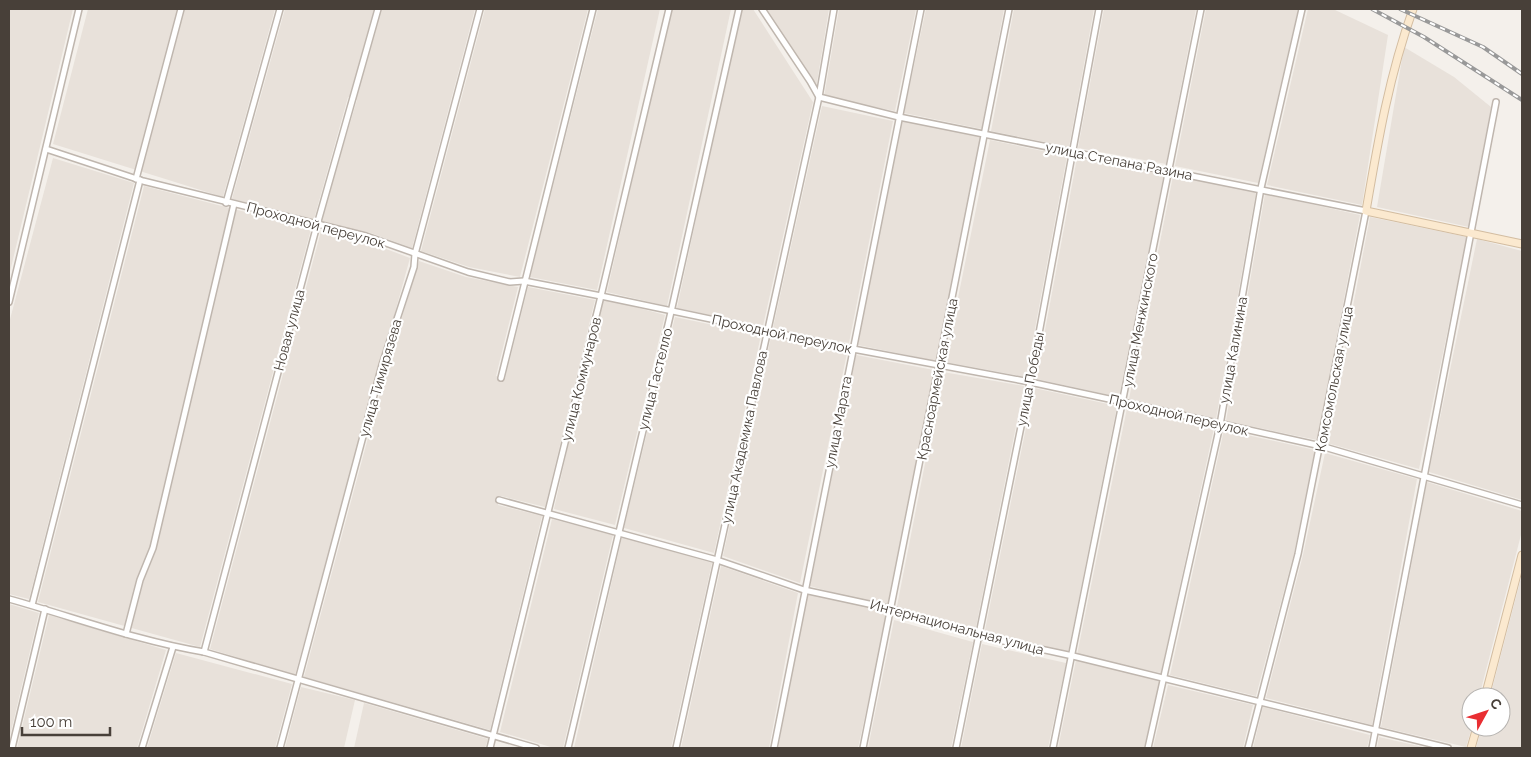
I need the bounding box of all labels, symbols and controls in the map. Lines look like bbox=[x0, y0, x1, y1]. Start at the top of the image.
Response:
street label: улица Степана Разина bbox=[1044, 139, 1194, 183]
street label: Проходной переулок bbox=[245, 199, 387, 251]
street label: улица Менжинского bbox=[1119, 252, 1161, 388]
street label: Новая улица bbox=[270, 287, 308, 373]
street label: улица Калинина bbox=[1216, 295, 1250, 405]
street label: Красноармейская улица bbox=[913, 297, 961, 461]
street label: Комсомольская улица bbox=[1312, 305, 1356, 453]
street label: Проходной переулок bbox=[710, 311, 854, 357]
street label: улица Коммунаров bbox=[558, 315, 604, 443]
street label: улица Тимирязева bbox=[355, 317, 405, 439]
street label: улица Гастелло bbox=[635, 326, 675, 432]
street label: улица Победы bbox=[1013, 330, 1047, 428]
street label: улица Академика Павлова bbox=[718, 349, 770, 525]
street label: улица Марата bbox=[821, 375, 855, 469]
street label: Проходной переулок bbox=[1108, 391, 1250, 439]
street label: Интернациональная улица bbox=[868, 596, 1046, 658]
north arrow bbox=[1461, 687, 1511, 737]
text: С bbox=[1487, 695, 1505, 713]
scale bar bbox=[22, 704, 110, 736]
text: 100 m bbox=[30, 713, 72, 731]

